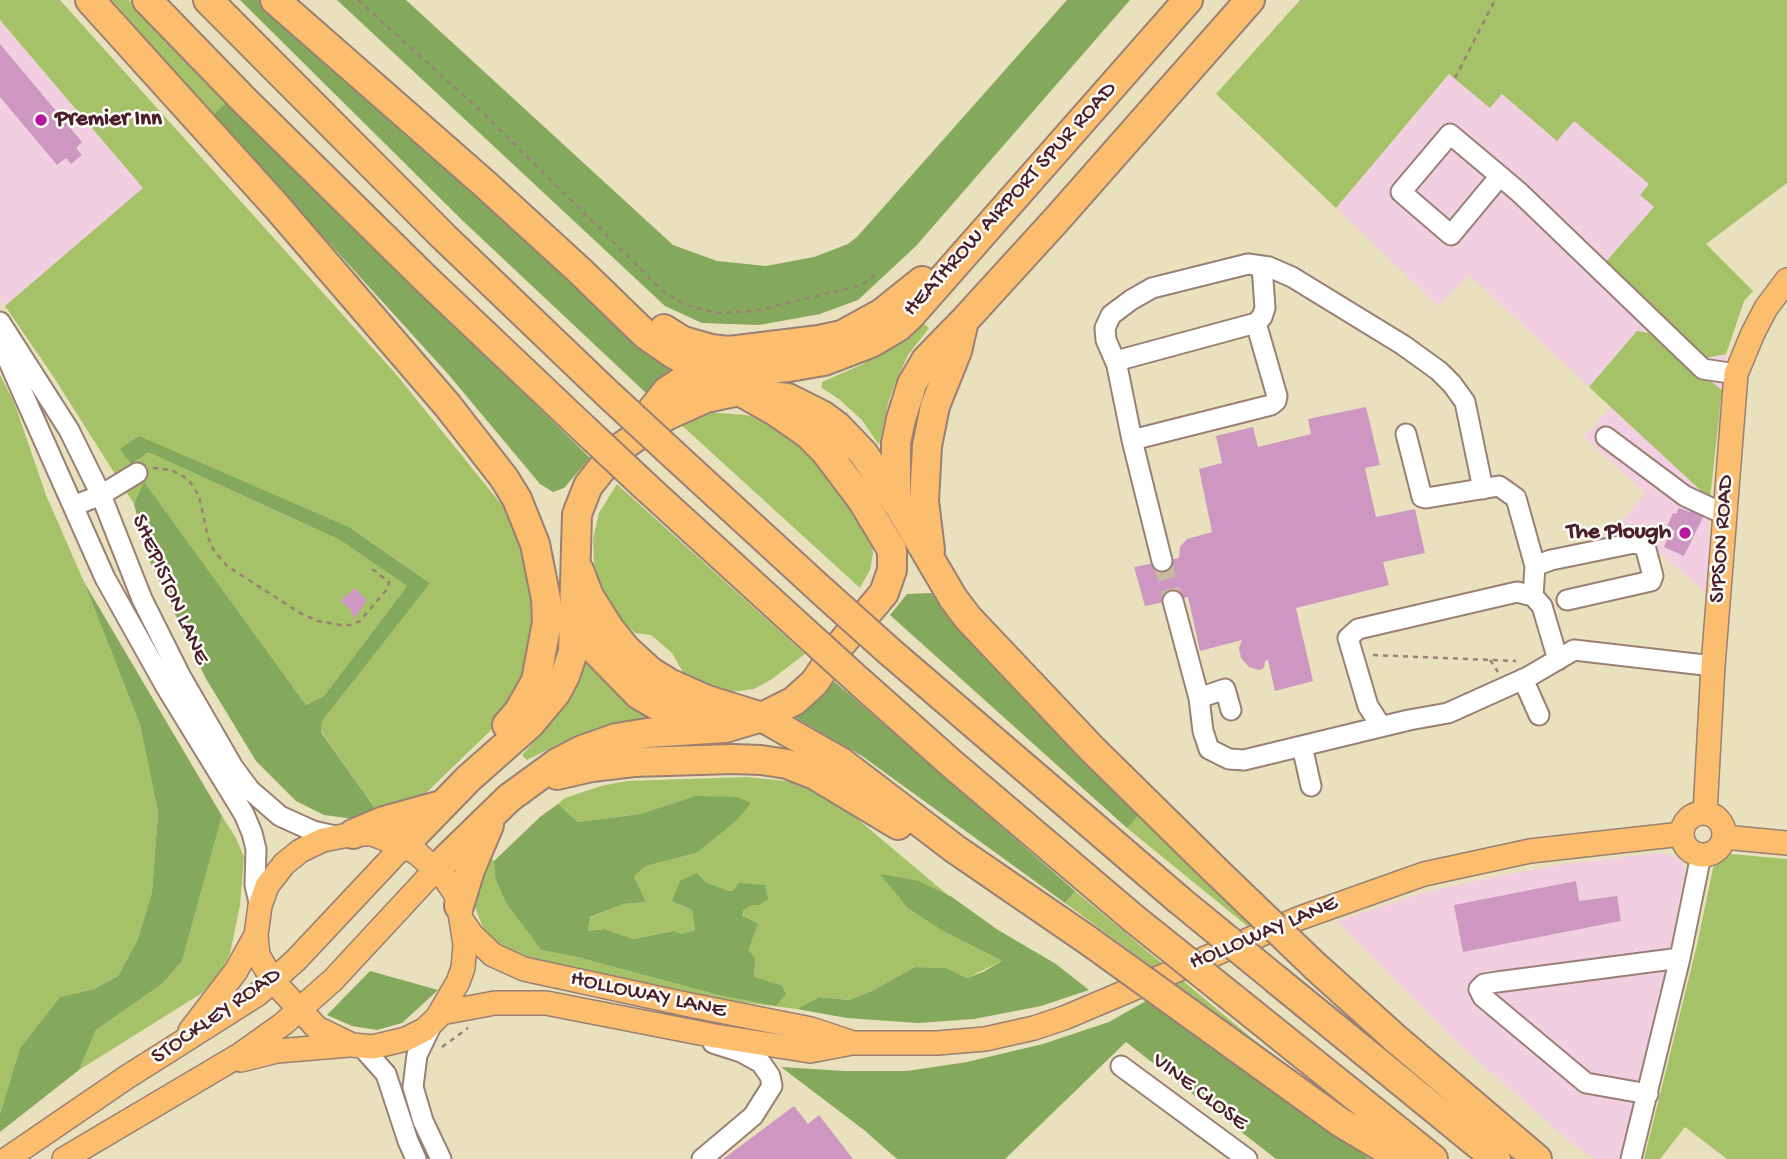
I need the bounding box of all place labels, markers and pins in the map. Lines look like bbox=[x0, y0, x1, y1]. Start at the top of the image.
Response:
place label: Premier Inn bbox=[55, 106, 162, 134]
marker: Premier Inn bbox=[33, 112, 49, 128]
place label: The Plough bbox=[1567, 519, 1671, 547]
marker: The Plough bbox=[1677, 525, 1693, 541]

